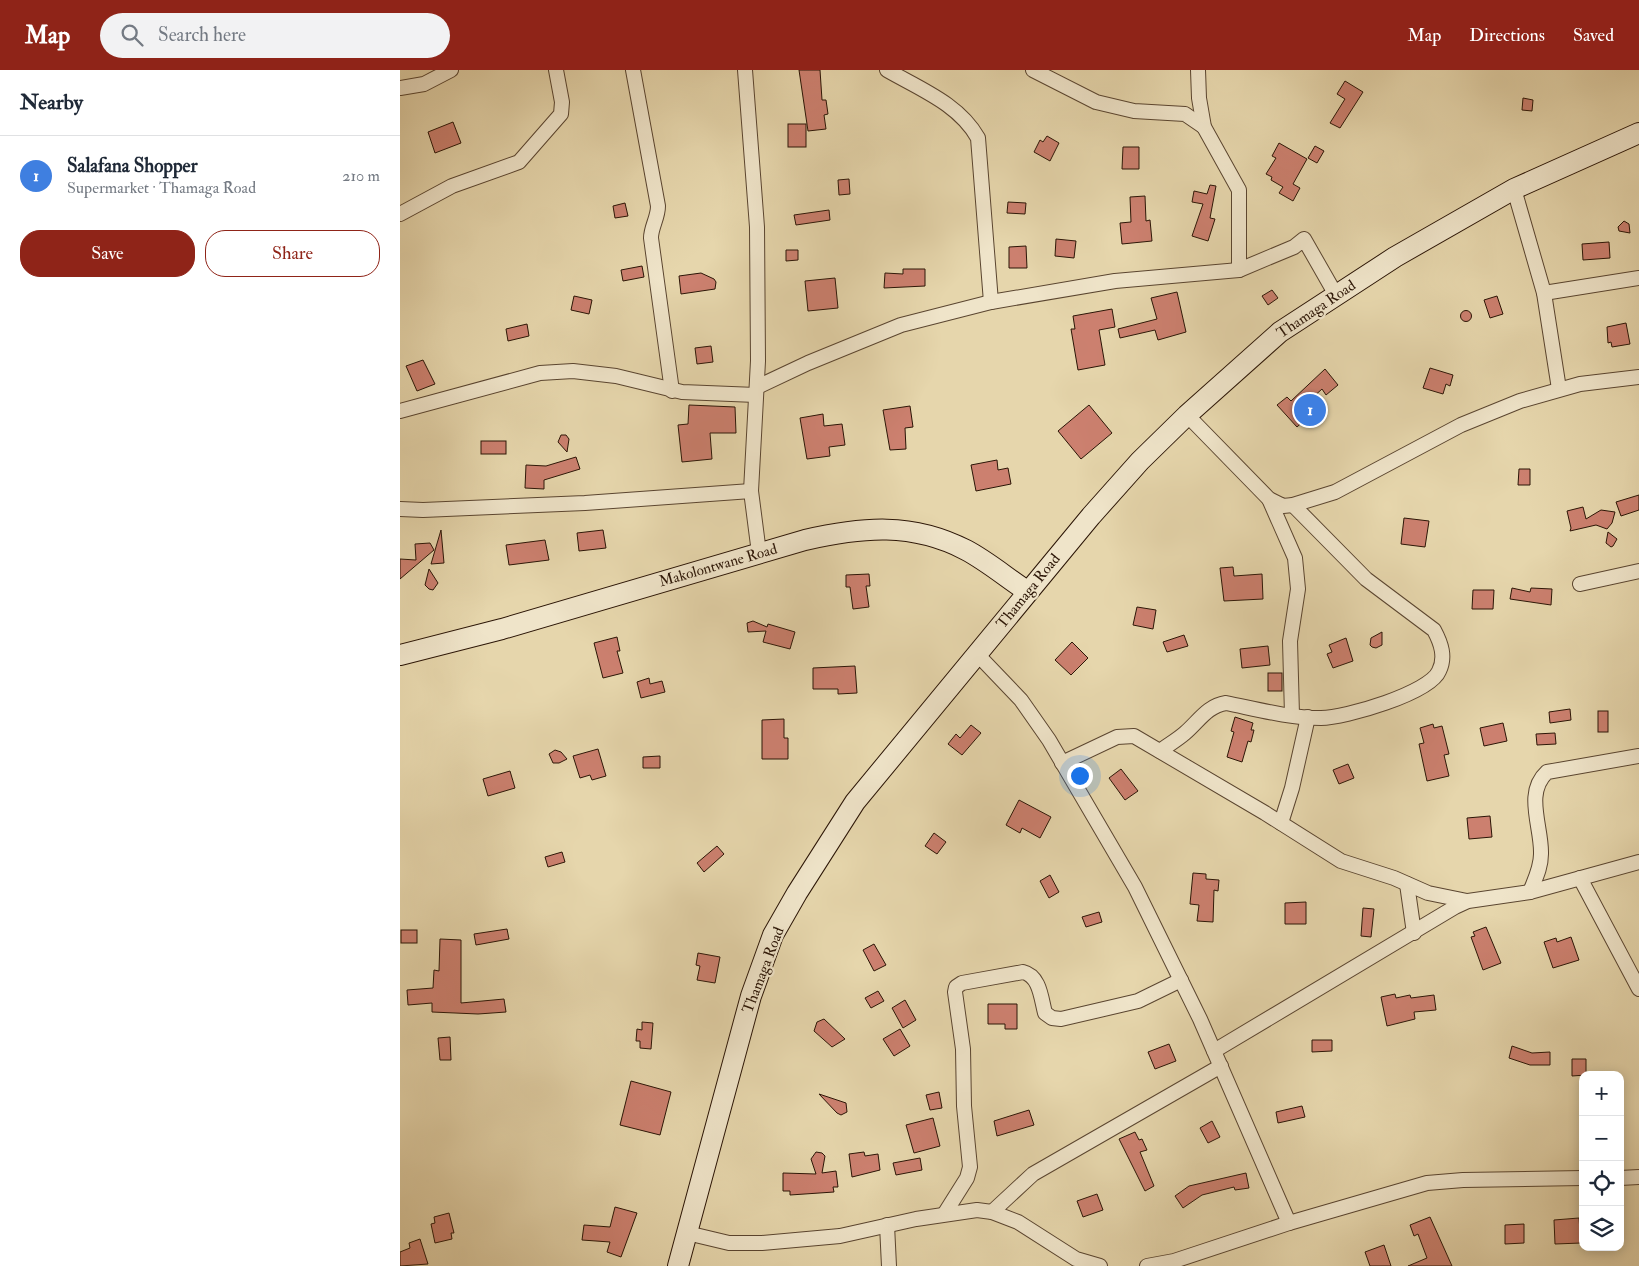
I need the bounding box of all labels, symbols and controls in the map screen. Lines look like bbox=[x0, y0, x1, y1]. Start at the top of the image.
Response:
search box bbox=[100, 13, 450, 58]
text: Map bbox=[25, 20, 70, 51]
icon: search bbox=[118, 21, 146, 49]
text: Search here bbox=[158, 23, 246, 47]
text: Map bbox=[1408, 24, 1441, 47]
text: Directions bbox=[1469, 24, 1545, 47]
text: Saved bbox=[1573, 24, 1614, 47]
text: Nearby bbox=[20, 89, 83, 116]
text: Salafana Shopper bbox=[67, 154, 198, 178]
text: 1 bbox=[33, 166, 39, 186]
text: 210 m bbox=[342, 166, 380, 186]
text: Supermarket · Thamaga Road bbox=[67, 178, 256, 198]
button: Save bbox=[20, 230, 195, 277]
button: Share bbox=[205, 230, 380, 277]
street label: Thamaga Road bbox=[1273, 276, 1360, 343]
pin: 1 bbox=[1294, 391, 1326, 429]
street label: Makolontwane Road bbox=[657, 539, 780, 591]
street label: Thamaga Road bbox=[992, 549, 1065, 633]
your location bbox=[1067, 763, 1093, 789]
street label: Thamaga Road bbox=[738, 924, 789, 1016]
map controls bbox=[1579, 1071, 1624, 1251]
button: + bbox=[1579, 1071, 1624, 1116]
button: − bbox=[1579, 1116, 1624, 1161]
button: locate bbox=[1579, 1161, 1624, 1206]
button: layers bbox=[1579, 1206, 1624, 1251]

